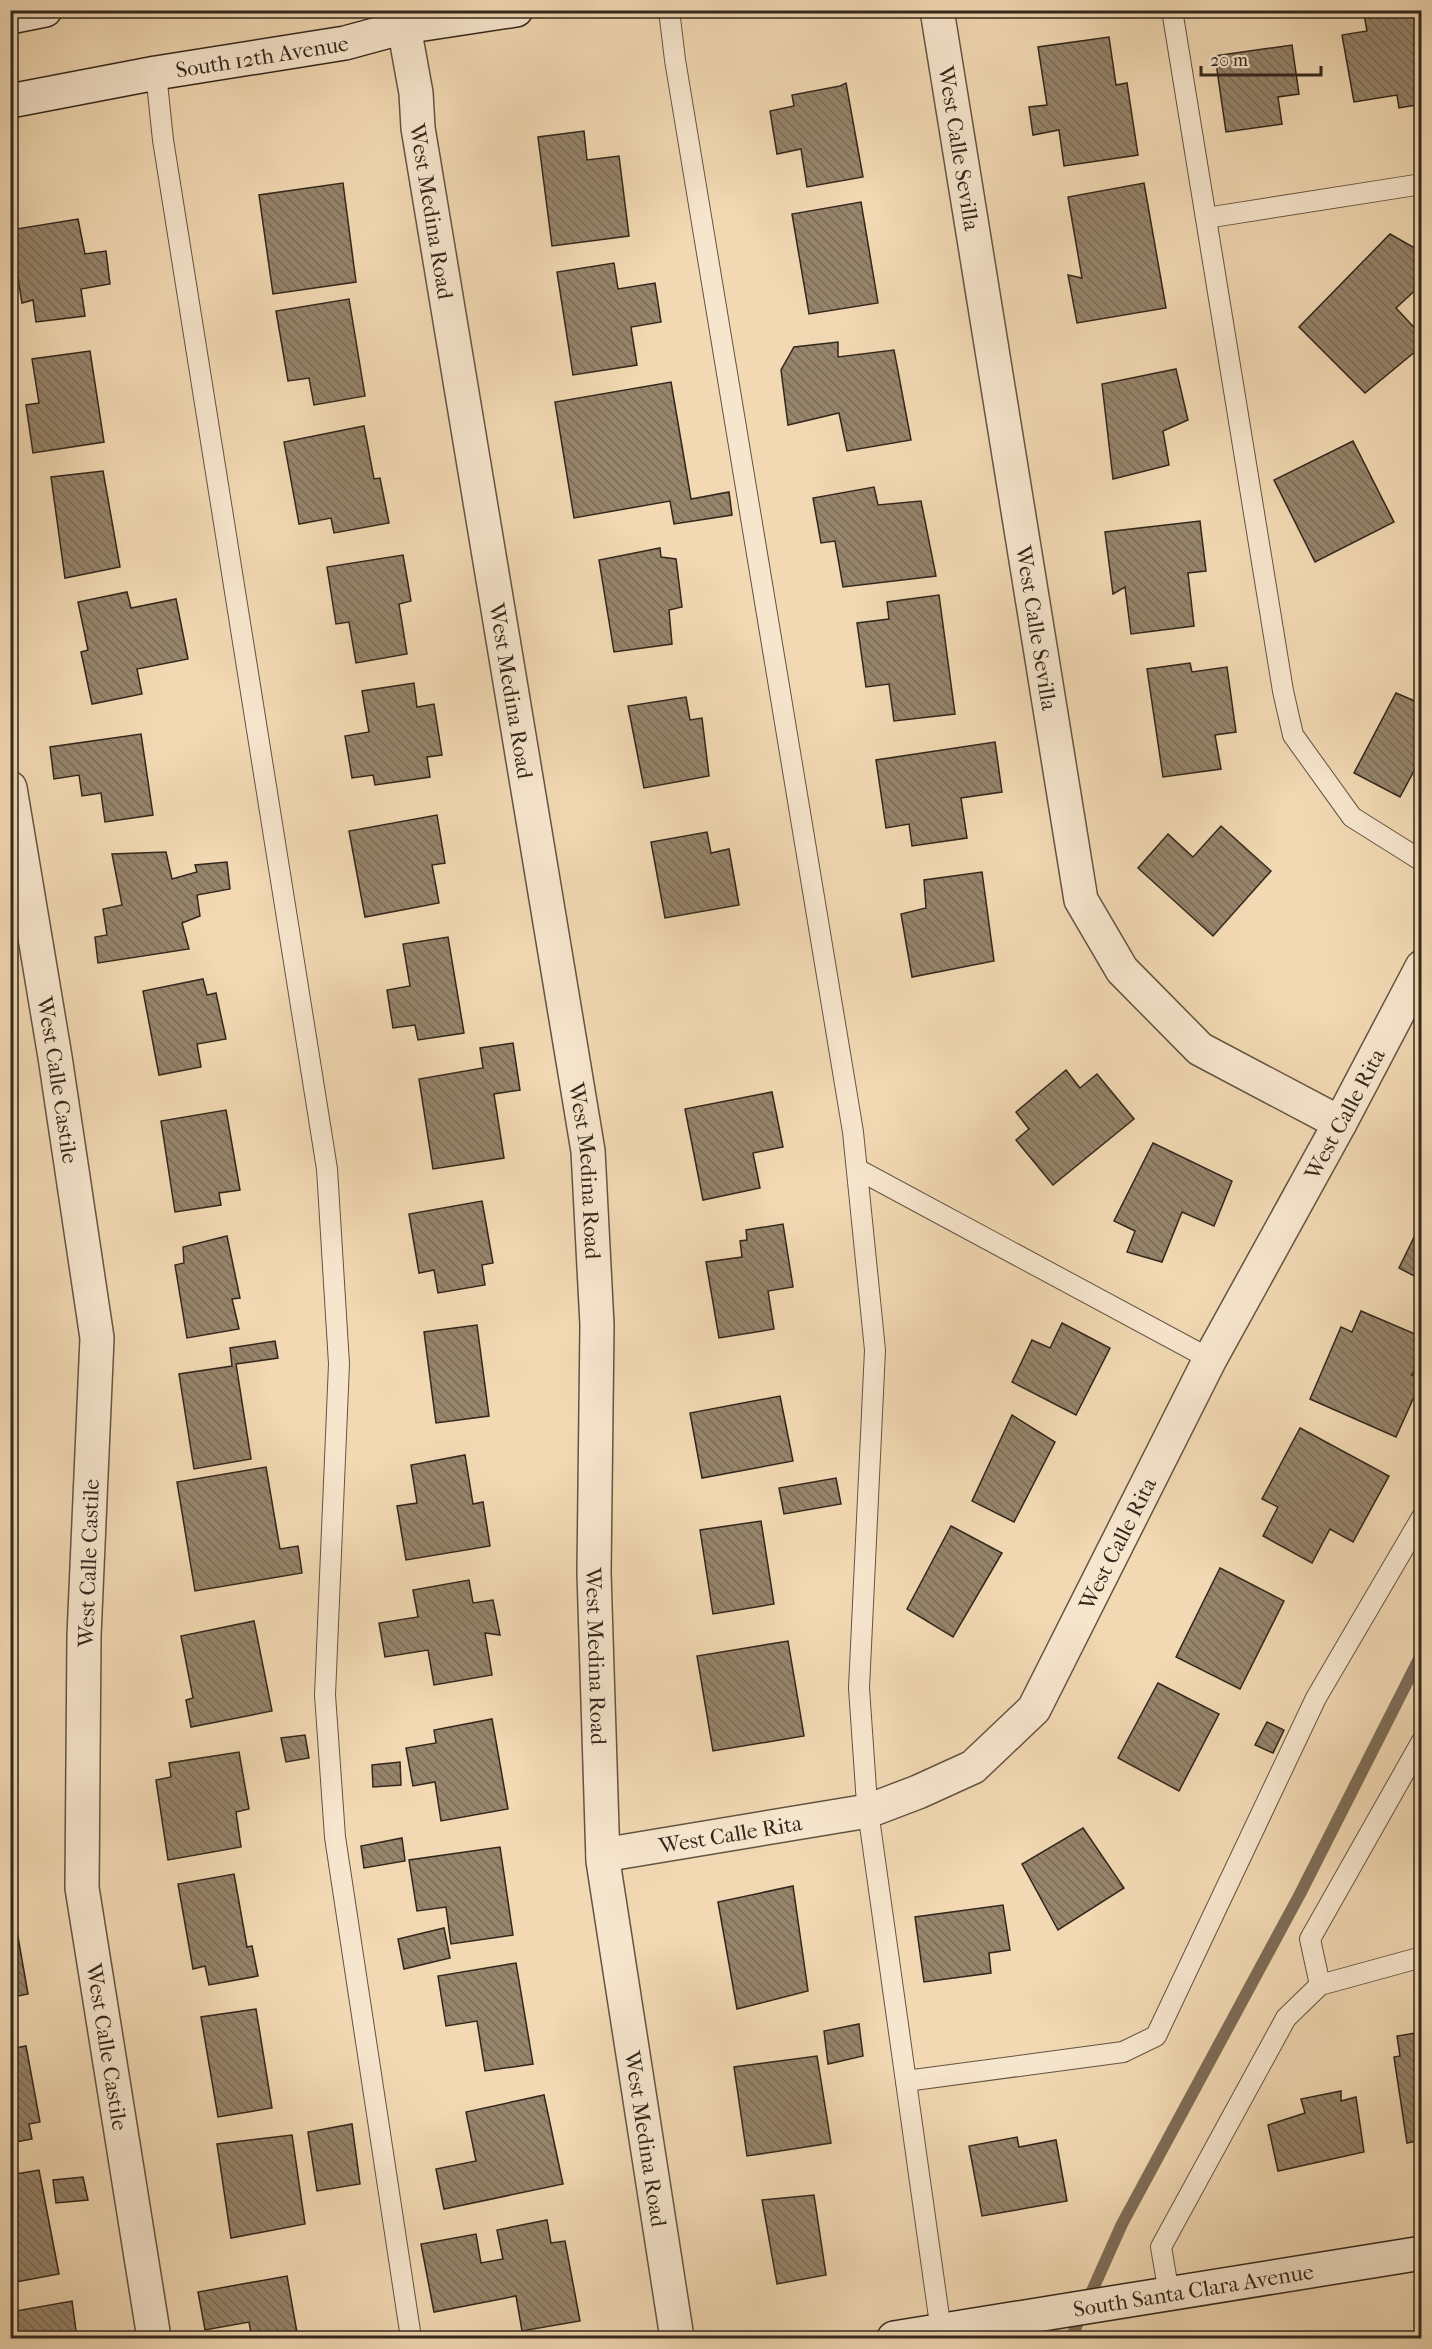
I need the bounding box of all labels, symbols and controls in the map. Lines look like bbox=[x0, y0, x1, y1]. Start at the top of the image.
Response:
street label: South 12th Avenue bbox=[174, 31, 351, 84]
scale bar bbox=[1201, 39, 1321, 77]
text: 20 m bbox=[1210, 50, 1248, 71]
street label: West Calle Sevilla bbox=[932, 63, 985, 233]
street label: West Medina Road bbox=[403, 121, 458, 302]
street label: West Calle Sevilla bbox=[1010, 543, 1062, 713]
street label: West Medina Road bbox=[483, 600, 538, 782]
street label: West Calle Castile bbox=[31, 994, 83, 1166]
street label: West Calle Rita bbox=[1299, 1044, 1391, 1185]
street label: West Medina Road bbox=[563, 1080, 606, 1261]
street label: West Calle Rita bbox=[1074, 1473, 1163, 1615]
street label: West Calle Castile bbox=[73, 1478, 105, 1649]
street label: West Medina Road bbox=[580, 1566, 611, 1747]
street label: West Calle Rita bbox=[656, 1810, 805, 1860]
street label: West Calle Castile bbox=[80, 1961, 133, 2132]
street label: West Medina Road bbox=[618, 2048, 672, 2230]
street label: South Santa Clara Avenue bbox=[1071, 2259, 1315, 2323]

